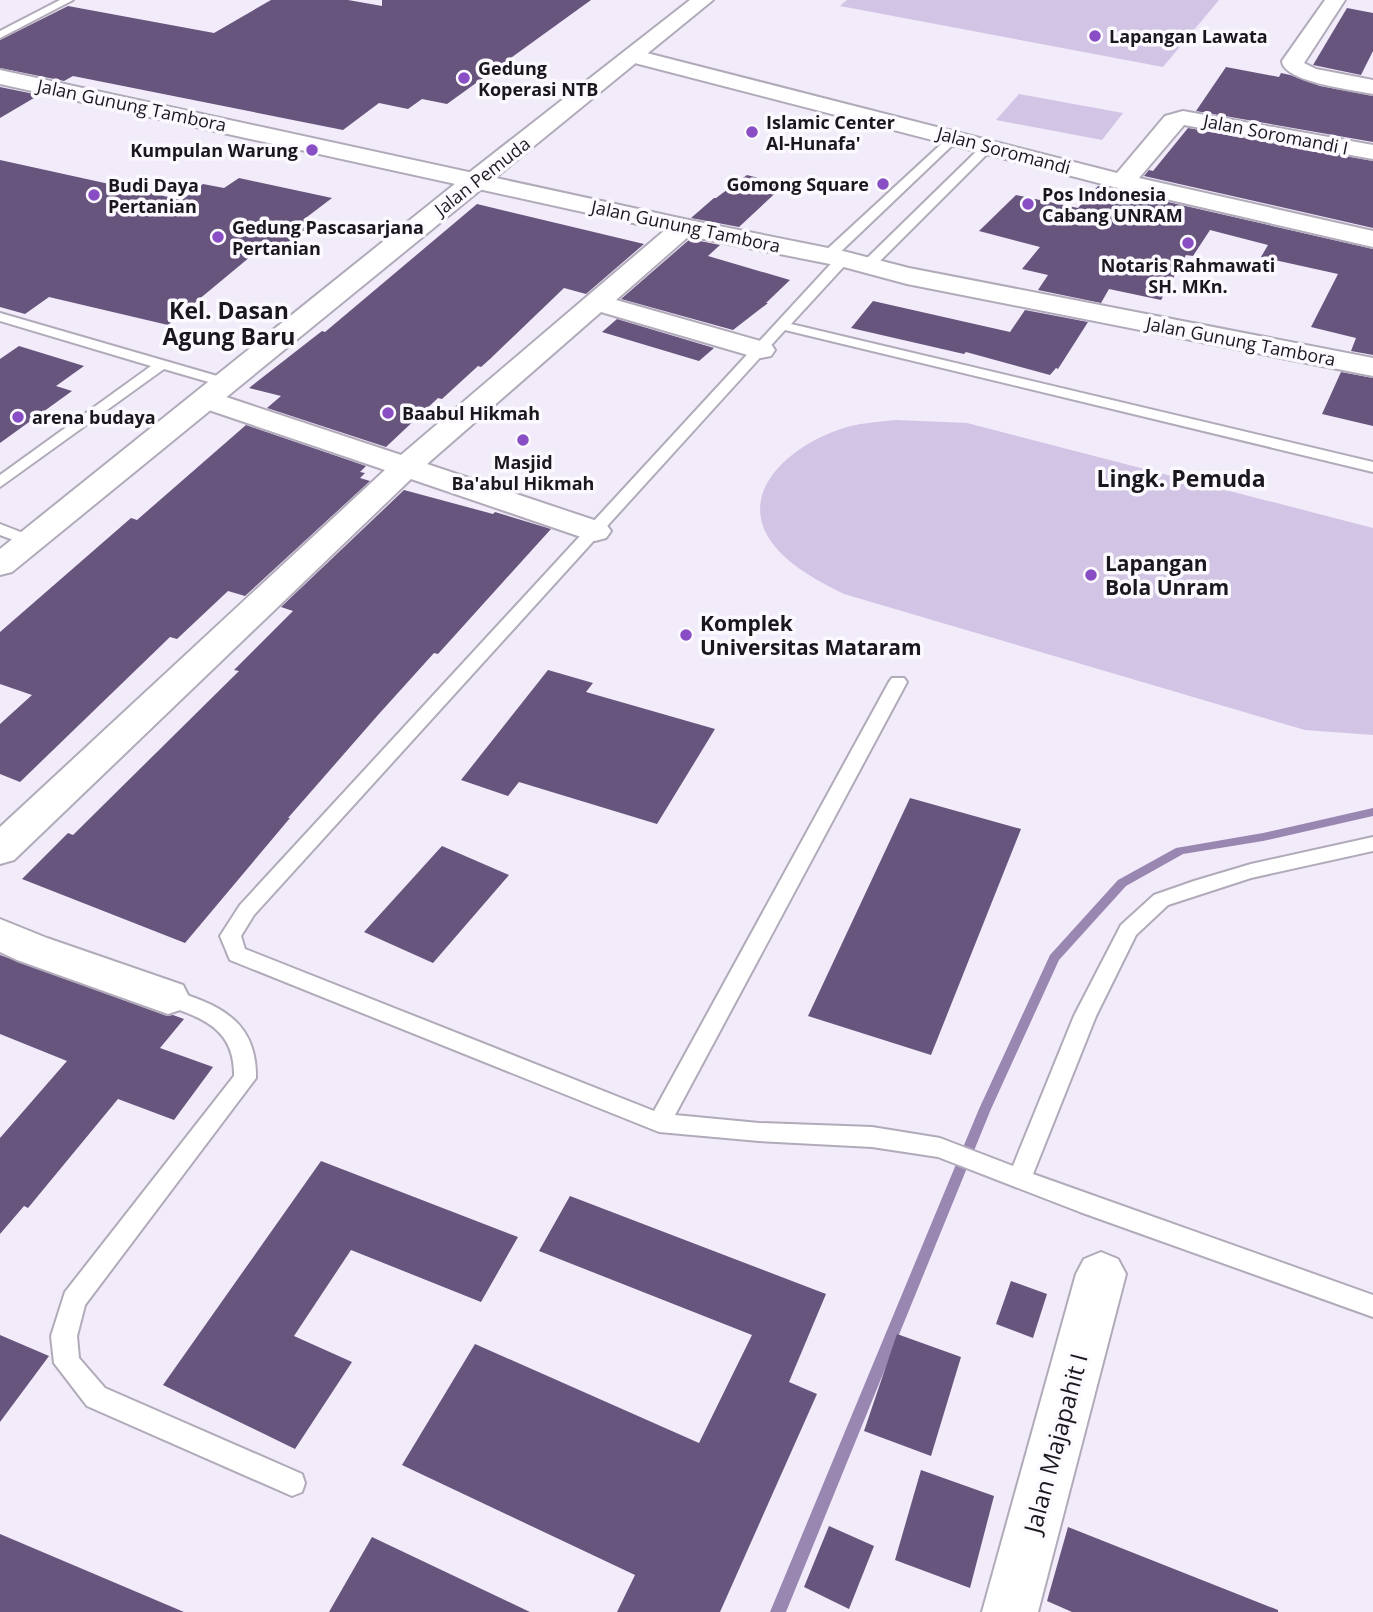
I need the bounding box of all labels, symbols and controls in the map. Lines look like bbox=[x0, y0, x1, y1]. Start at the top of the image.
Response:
place label: Lapangan Lawata bbox=[1109, 24, 1268, 48]
marker: Lapangan Lawata bbox=[1087, 28, 1103, 44]
place label: Gedung Koperasi NTB bbox=[478, 56, 598, 101]
marker: Gedung Koperasi NTB bbox=[456, 70, 472, 86]
street label: Jalan Gunung Tambora bbox=[33, 73, 229, 137]
street label: Jalan Soromandi I bbox=[1200, 108, 1350, 160]
place label: Islamic Center Al-Hunafa' bbox=[766, 110, 895, 155]
street label: Jalan Soromandi bbox=[933, 120, 1073, 179]
marker: Islamic Center Al-Hunafa' bbox=[744, 124, 760, 140]
street label: Jalan Pemuda bbox=[428, 131, 535, 222]
place label: Kumpulan Warung bbox=[130, 138, 298, 162]
marker: Kumpulan Warung bbox=[304, 142, 320, 158]
place label: Gomong Square bbox=[727, 172, 869, 196]
place label: Budi Daya Pertanian bbox=[108, 173, 199, 218]
marker: Gomong Square bbox=[875, 176, 891, 192]
place label: Pos Indonesia Cabang UNRAM bbox=[1042, 182, 1183, 227]
marker: Budi Daya Pertanian bbox=[86, 187, 102, 203]
street label: Jalan Gunung Tambora bbox=[587, 194, 783, 258]
marker: Pos Indonesia Cabang UNRAM bbox=[1020, 196, 1036, 212]
place label: Gedung Pascasarjana Pertanian bbox=[232, 215, 424, 260]
marker: Gedung Pascasarjana Pertanian bbox=[210, 229, 226, 245]
marker: Notaris Rahmawati SH. MKn. bbox=[1180, 235, 1196, 251]
place label: Notaris Rahmawati SH. MKn. bbox=[1101, 253, 1275, 298]
district label: Kel. Dasan Agung Baru bbox=[163, 294, 295, 352]
street label: Jalan Gunung Tambora bbox=[1142, 310, 1338, 371]
place label: Baabul Hikmah bbox=[402, 401, 540, 425]
place label: arena budaya bbox=[32, 405, 156, 429]
marker: Baabul Hikmah bbox=[380, 405, 396, 421]
marker: arena budaya bbox=[10, 409, 26, 425]
marker: Masjid Ba'abul Hikmah bbox=[515, 432, 531, 448]
place label: Masjid Ba'abul Hikmah bbox=[452, 450, 594, 495]
district label: Lingk. Pemuda bbox=[1096, 462, 1266, 494]
place label: Lapangan Bola Unram bbox=[1105, 549, 1229, 601]
marker: Lapangan Bola Unram bbox=[1083, 567, 1099, 583]
place label: Komplek Universitas Mataram bbox=[700, 609, 922, 661]
marker: Komplek Universitas Mataram bbox=[678, 627, 694, 643]
street label: Jalan Majapahit I bbox=[1015, 1350, 1095, 1538]

